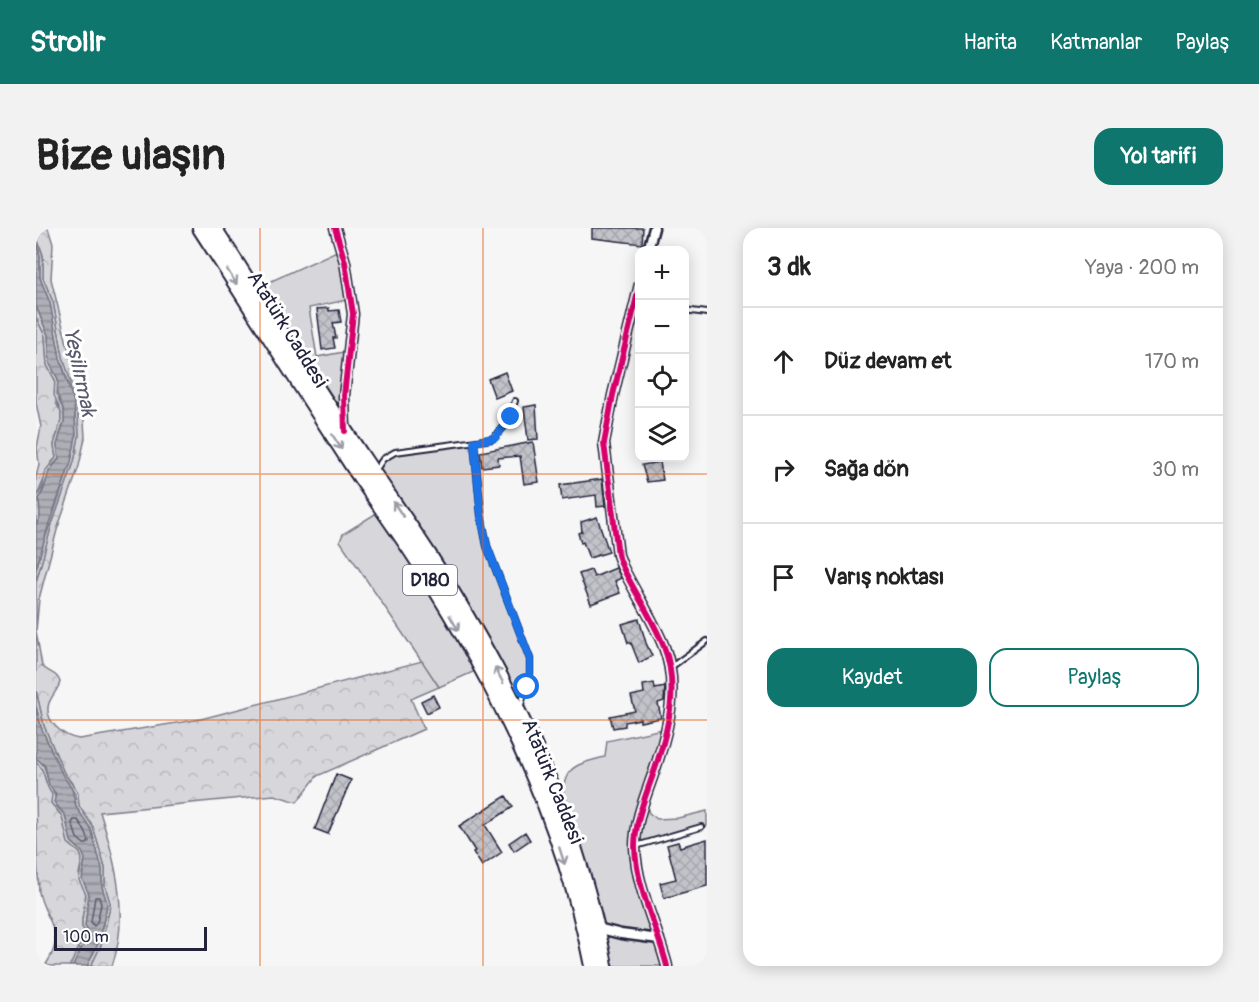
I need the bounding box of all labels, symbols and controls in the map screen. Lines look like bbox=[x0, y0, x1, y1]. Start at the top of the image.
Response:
text: Strollr bbox=[30, 25, 105, 60]
text: Harita bbox=[964, 29, 1017, 56]
text: Katmanlar bbox=[1050, 29, 1142, 56]
text: Paylaş bbox=[1175, 29, 1229, 56]
button: Yol tarifi bbox=[1094, 128, 1223, 185]
text: Bize ulaşın bbox=[36, 130, 226, 182]
map controls bbox=[635, 246, 689, 462]
button: + bbox=[635, 246, 689, 300]
text: 3 dk bbox=[767, 251, 811, 283]
text: Yaya · 200 m bbox=[1085, 255, 1199, 280]
street label: Atatürk Caddesi bbox=[242, 266, 333, 392]
one-way arrow bbox=[226, 268, 238, 285]
button: − bbox=[635, 300, 689, 354]
water label: Yeşilırmak bbox=[57, 325, 103, 421]
icon: ahead bbox=[767, 345, 800, 378]
text: Düz devam et bbox=[824, 347, 951, 375]
text: 170 m bbox=[1145, 349, 1199, 374]
button: locate bbox=[635, 354, 689, 408]
route end bbox=[497, 403, 523, 429]
button: layers bbox=[635, 408, 689, 462]
one-way arrow bbox=[331, 433, 343, 449]
icon: right bbox=[767, 453, 800, 486]
text: Sağa dön bbox=[824, 455, 909, 483]
text: 30 m bbox=[1152, 457, 1199, 482]
one-way arrow bbox=[391, 501, 403, 518]
icon: arrive bbox=[767, 561, 800, 594]
text: Varış noktası bbox=[824, 563, 945, 591]
road number: D180 bbox=[403, 565, 457, 595]
one-way arrow bbox=[449, 614, 461, 631]
button: Kaydet bbox=[767, 648, 977, 707]
button: Paylaş bbox=[989, 648, 1199, 707]
one-way arrow bbox=[493, 667, 504, 685]
route start bbox=[513, 673, 539, 699]
street label: Atatürk Caddesi bbox=[516, 715, 589, 847]
one-way arrow bbox=[558, 846, 569, 865]
scale bar bbox=[54, 924, 207, 952]
text: 100 m bbox=[63, 927, 109, 947]

